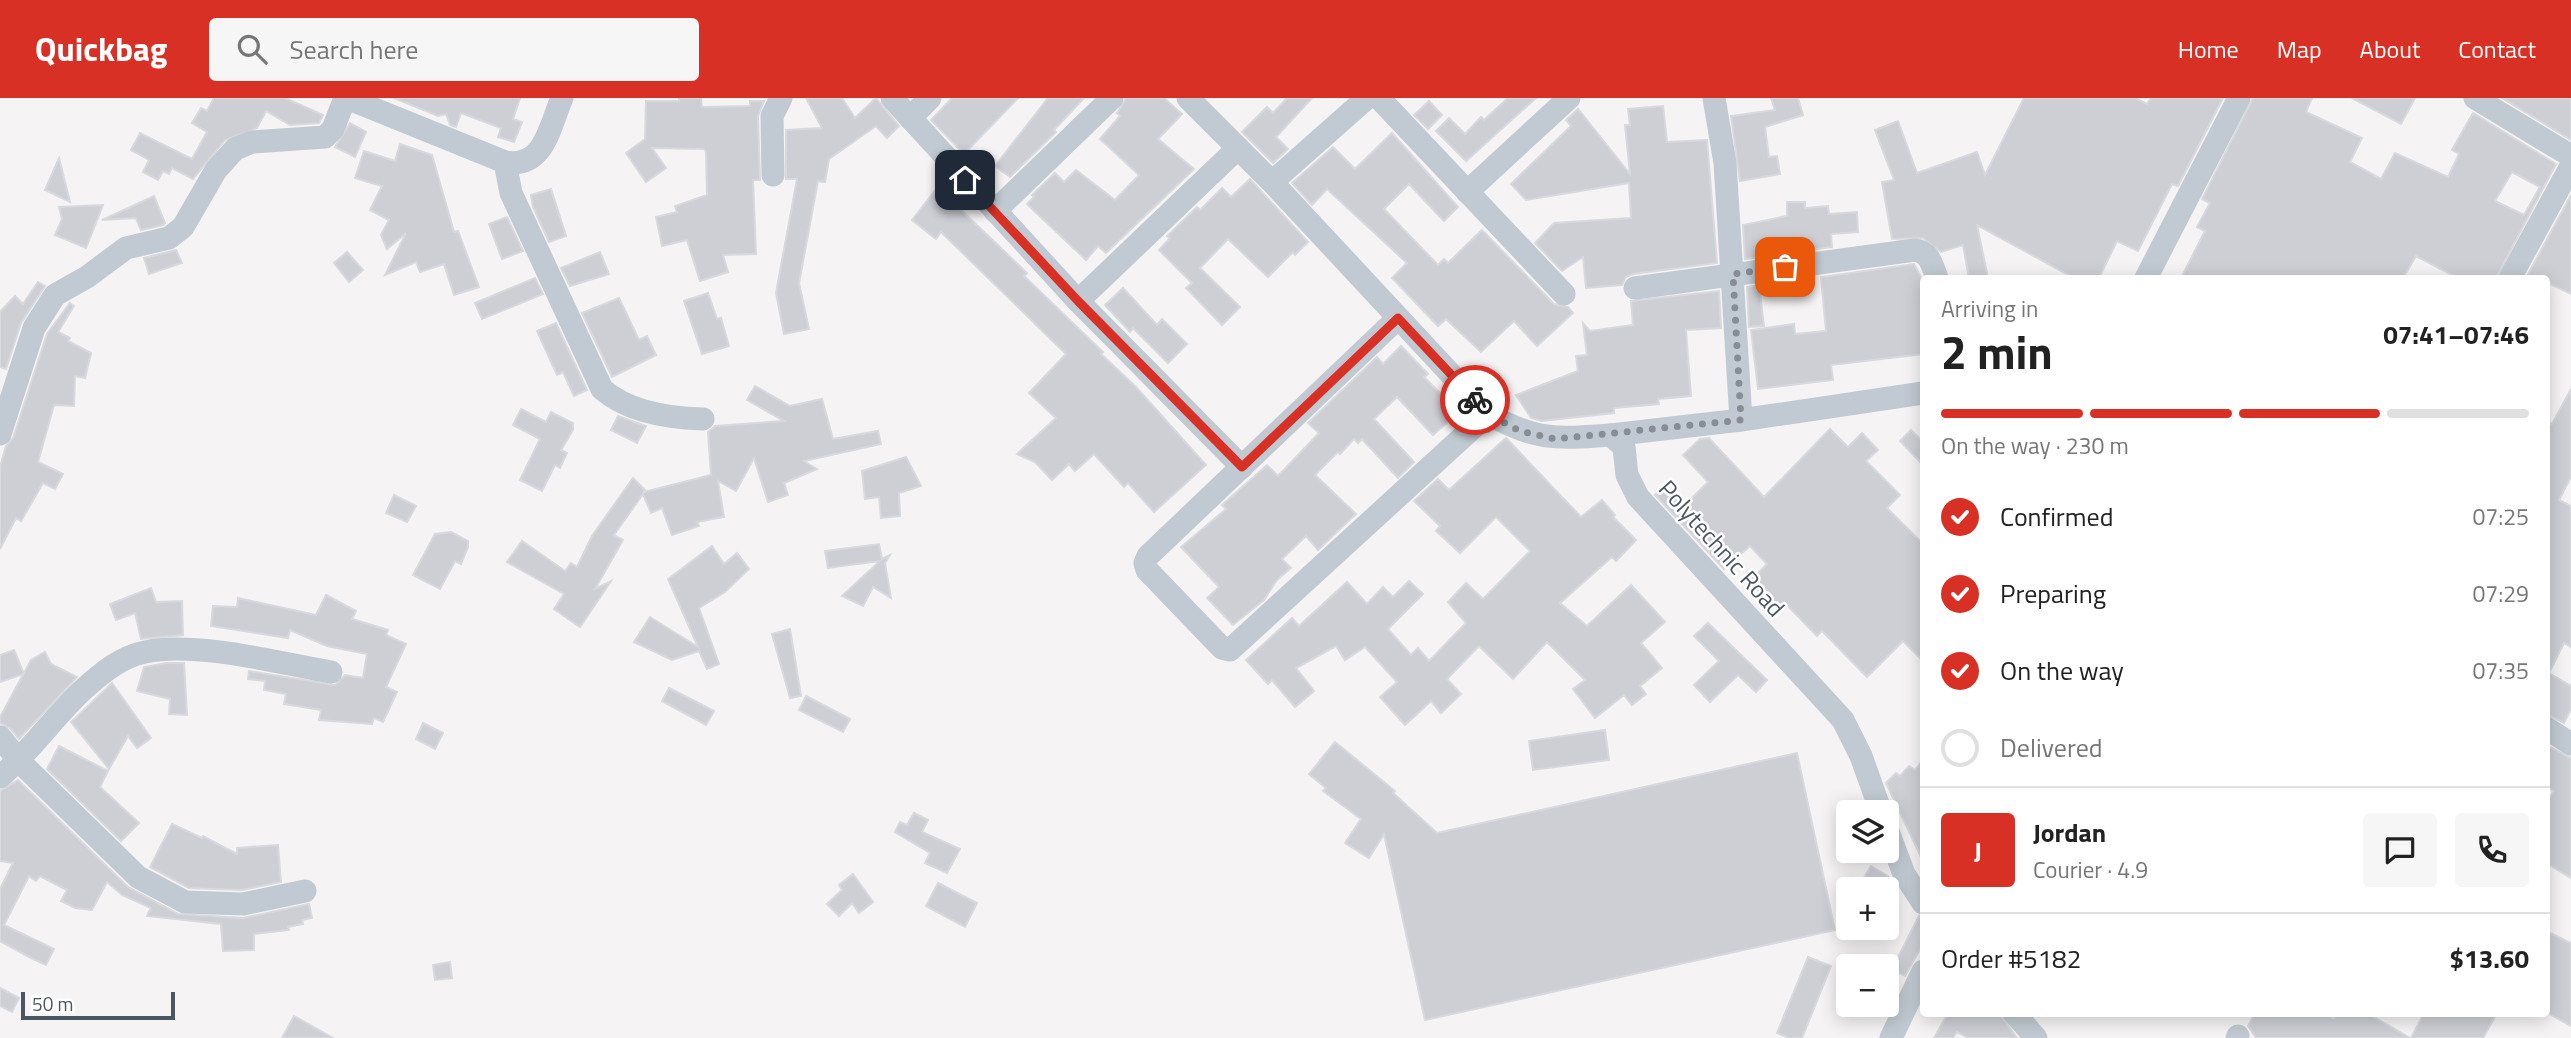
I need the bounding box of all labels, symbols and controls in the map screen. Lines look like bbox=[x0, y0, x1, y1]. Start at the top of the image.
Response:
search box bbox=[209, 18, 699, 81]
text: Quickbag bbox=[35, 24, 167, 74]
icon: search bbox=[233, 30, 271, 68]
text: Search here bbox=[289, 30, 418, 69]
text: Home bbox=[2178, 31, 2239, 67]
text: Map bbox=[2277, 31, 2322, 67]
text: About bbox=[2360, 31, 2420, 67]
text: Contact bbox=[2458, 31, 2536, 67]
pin bbox=[935, 150, 995, 210]
icon: home bbox=[946, 161, 984, 199]
pin bbox=[1755, 237, 1815, 297]
icon: bag bbox=[1766, 248, 1804, 286]
text: Arriving in bbox=[1941, 291, 2038, 326]
text: 07:41–07:46 bbox=[2383, 315, 2529, 354]
text: 2 min bbox=[1941, 317, 2053, 387]
courier bbox=[1440, 365, 1510, 435]
icon: bike bbox=[1456, 381, 1494, 419]
text: On the way · 230 m bbox=[1941, 428, 2129, 463]
street label: Polytechnic Road bbox=[1651, 471, 1793, 625]
text: Confirmed bbox=[2000, 497, 2114, 536]
icon: check bbox=[1941, 498, 1979, 536]
text: 07:25 bbox=[2472, 499, 2529, 534]
text: Preparing bbox=[2000, 574, 2106, 613]
icon: check bbox=[1941, 575, 1979, 613]
text: 07:29 bbox=[2472, 576, 2529, 611]
text: On the way bbox=[2000, 651, 2124, 690]
icon: check bbox=[1941, 652, 1979, 690]
text: 07:35 bbox=[2472, 653, 2529, 688]
text: Delivered bbox=[2000, 728, 2103, 767]
map controls bbox=[1836, 800, 1899, 1017]
button: layers bbox=[1836, 800, 1899, 863]
text: Jordan bbox=[2033, 813, 2106, 852]
button: chat bbox=[2363, 813, 2437, 887]
button: phone bbox=[2455, 813, 2529, 887]
text: J bbox=[1974, 831, 1982, 870]
text: Courier · 4.9 bbox=[2033, 852, 2148, 887]
button: + bbox=[1836, 877, 1899, 940]
text: Order #5182 bbox=[1941, 939, 2081, 978]
text: $13.60 bbox=[2450, 939, 2529, 978]
button: − bbox=[1836, 954, 1899, 1017]
scale bar bbox=[21, 989, 175, 1021]
text: 50 m bbox=[32, 989, 73, 1018]

